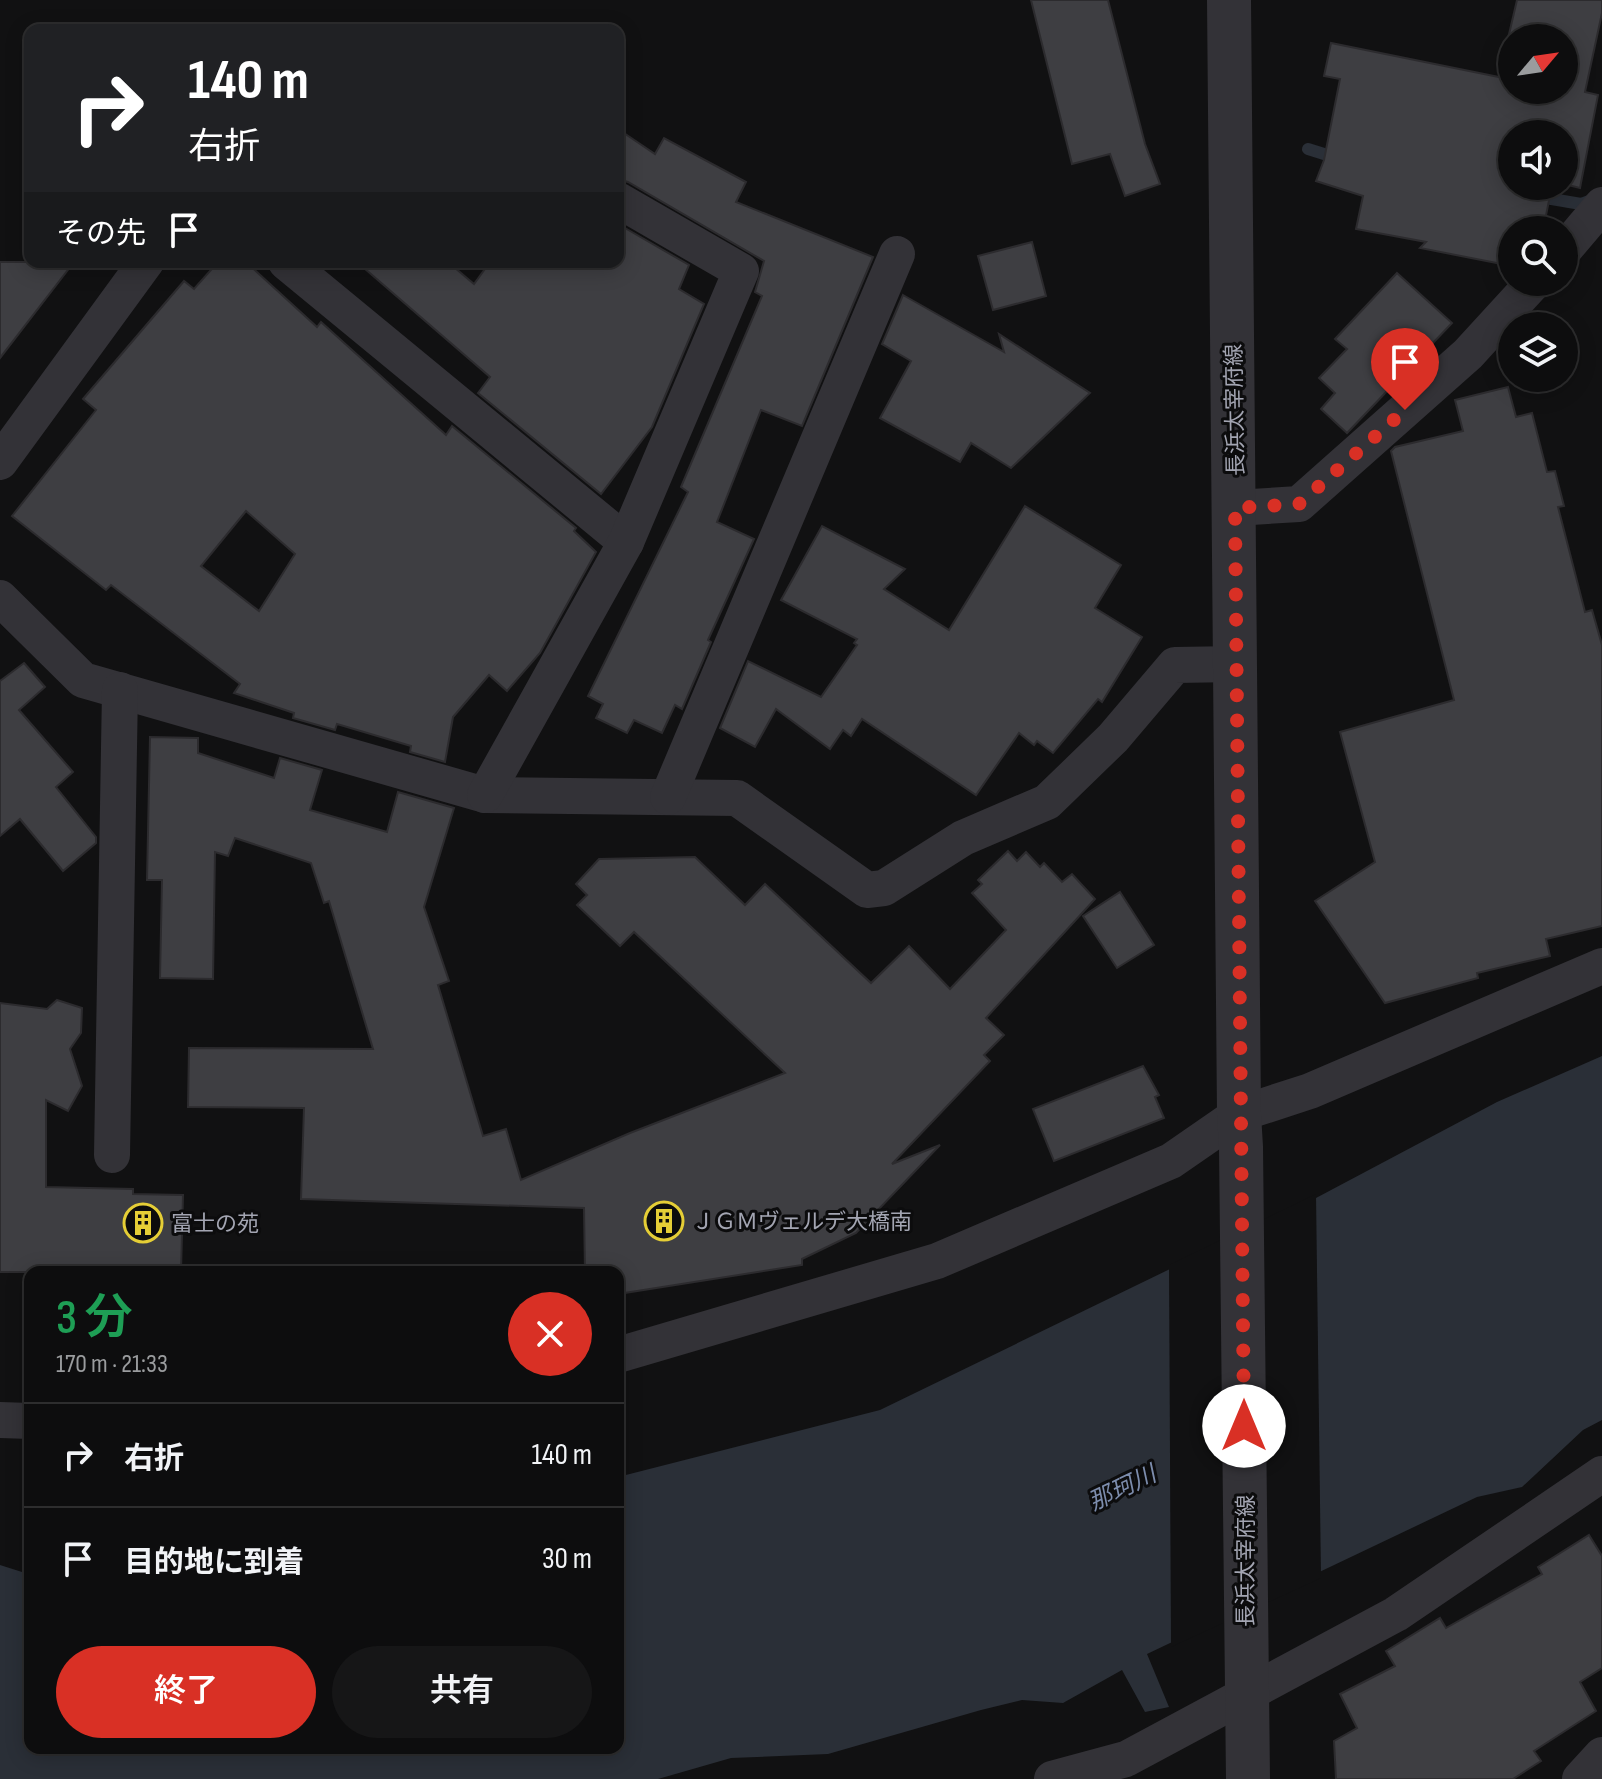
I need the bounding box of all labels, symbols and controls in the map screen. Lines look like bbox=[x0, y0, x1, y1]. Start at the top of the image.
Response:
north arrow bbox=[1498, 24, 1578, 104]
map controls bbox=[1498, 24, 1578, 392]
text: 140 m bbox=[188, 48, 309, 115]
icon: right bbox=[56, 56, 160, 160]
button: sound bbox=[1498, 120, 1578, 200]
text: 右折 bbox=[188, 126, 260, 169]
icon: arrive bbox=[162, 208, 206, 252]
text: その先 bbox=[56, 216, 146, 252]
button: search bbox=[1498, 216, 1578, 296]
button: layers bbox=[1498, 312, 1578, 392]
pin bbox=[1371, 328, 1439, 410]
icon: arrive bbox=[1383, 340, 1427, 384]
street label: 長浜太宰府線 bbox=[1221, 344, 1250, 476]
building icon: ＪＧＭヴェルデ大橋南 bbox=[643, 1200, 685, 1242]
building icon: 富士の苑 bbox=[122, 1202, 164, 1244]
place label: ＪＧＭヴェルデ大橋南 bbox=[692, 1209, 912, 1236]
place label: 富士の苑 bbox=[171, 1211, 259, 1238]
text: 3 分 bbox=[56, 1290, 132, 1347]
button: close bbox=[508, 1292, 592, 1376]
text: 170 m · 21:33 bbox=[56, 1349, 168, 1380]
position arrow bbox=[1202, 1384, 1286, 1468]
icon: right bbox=[56, 1433, 100, 1477]
text: 140 m bbox=[532, 1437, 592, 1473]
text: 右折 bbox=[124, 1441, 184, 1477]
water label: 那珂川 bbox=[1084, 1458, 1164, 1517]
street label: 長浜太宰府線 bbox=[1233, 1495, 1260, 1627]
icon: arrive bbox=[56, 1537, 100, 1581]
text: 30 m bbox=[542, 1541, 592, 1577]
text: 目的地に到着 bbox=[124, 1545, 304, 1581]
button: 終了 bbox=[56, 1646, 316, 1738]
button: 共有 bbox=[332, 1646, 592, 1738]

